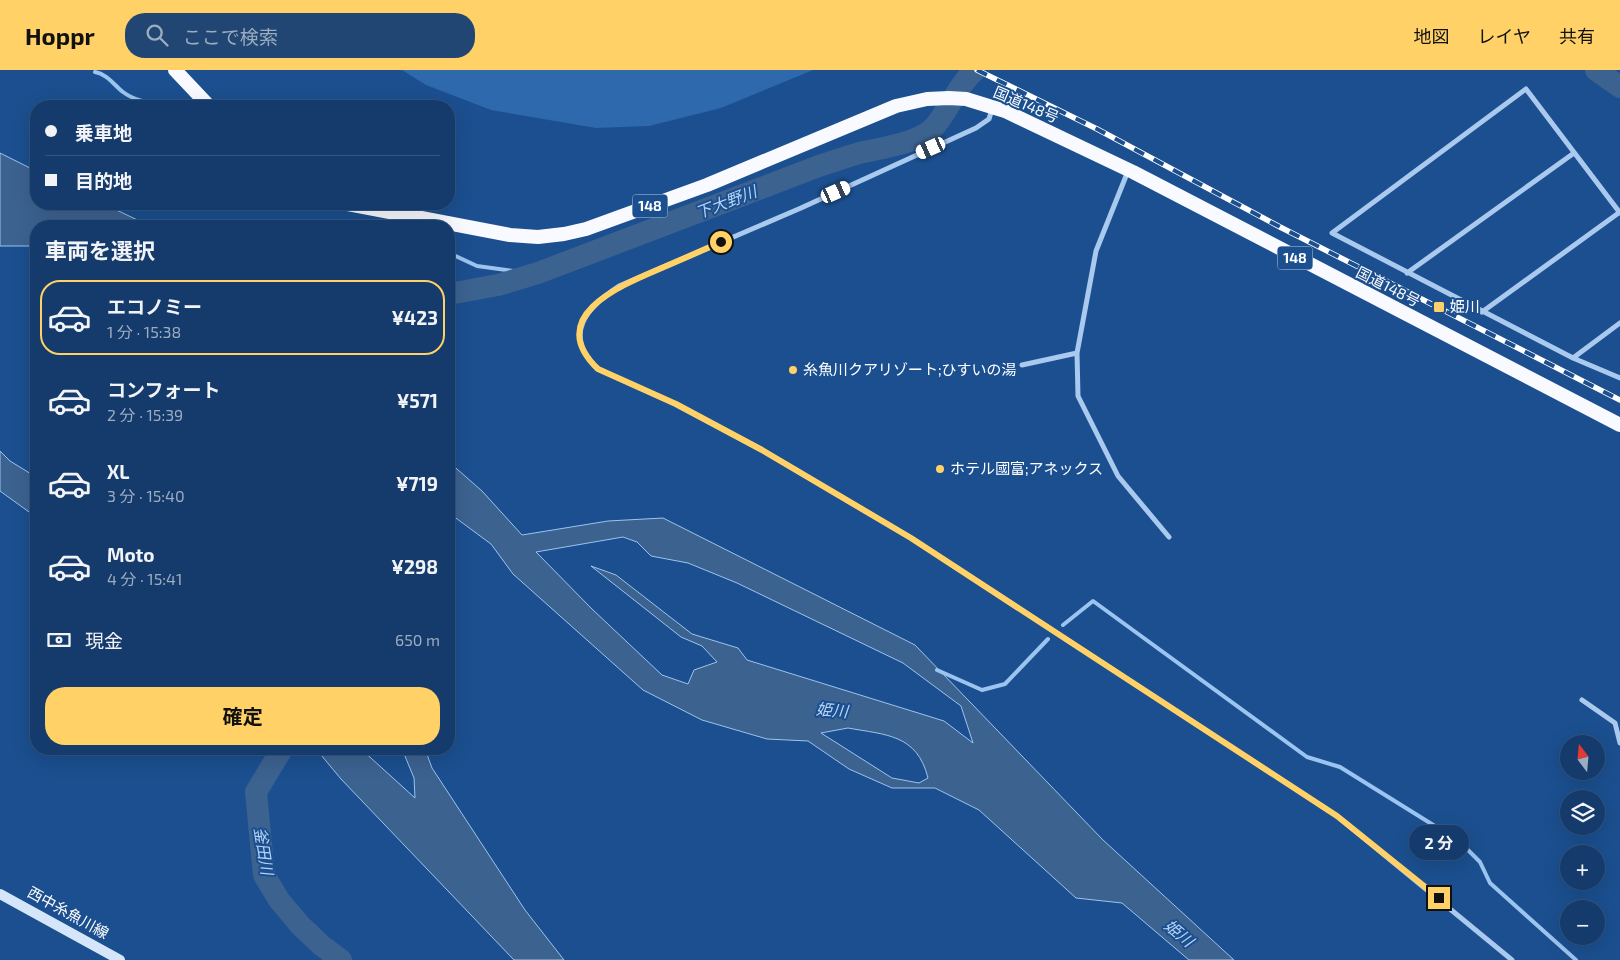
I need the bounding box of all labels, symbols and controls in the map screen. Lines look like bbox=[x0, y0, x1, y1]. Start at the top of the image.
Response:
search box bbox=[125, 13, 475, 58]
text: Hoppr bbox=[25, 21, 95, 50]
icon: search bbox=[143, 21, 171, 49]
text: ここで検索 bbox=[183, 25, 278, 48]
text: 地図 bbox=[1414, 25, 1450, 47]
text: レイヤ bbox=[1478, 25, 1531, 47]
text: 共有 bbox=[1559, 25, 1595, 47]
street label: 国道148号 bbox=[991, 82, 1062, 126]
text: 乗車地 bbox=[75, 121, 132, 144]
car bbox=[914, 135, 947, 161]
text: 目的地 bbox=[75, 169, 132, 192]
car bbox=[819, 179, 852, 205]
water label: 下大野川 bbox=[693, 180, 761, 222]
road number: 148 bbox=[632, 194, 668, 218]
route start bbox=[710, 231, 732, 253]
text: 車両を選択 bbox=[45, 237, 155, 263]
road number: 148 bbox=[1278, 247, 1312, 270]
street label: 国道148号 bbox=[1353, 262, 1423, 310]
icon: car bbox=[47, 295, 92, 340]
text: エコノミー bbox=[107, 295, 202, 318]
place label: 姫川 bbox=[1450, 297, 1480, 315]
marker: 姫川 bbox=[1432, 300, 1446, 314]
text: ¥423 bbox=[391, 306, 438, 329]
text: 1 分 · 15:38 bbox=[107, 322, 181, 341]
place label: 糸魚川クアリゾート;ひすいの湯 bbox=[803, 360, 1017, 378]
marker: 糸魚川クアリゾート;ひすいの湯 bbox=[787, 364, 799, 376]
icon: car bbox=[47, 378, 92, 423]
text: コンフォート bbox=[107, 378, 220, 401]
text: ¥571 bbox=[397, 389, 438, 412]
text: 2 分 · 15:39 bbox=[107, 405, 183, 424]
place label: ホテル國富;アネックス bbox=[950, 459, 1103, 477]
text: XL bbox=[107, 460, 129, 483]
icon: car bbox=[47, 461, 92, 506]
marker: ホテル國富;アネックス bbox=[934, 463, 946, 475]
text: ¥719 bbox=[396, 472, 438, 495]
text: 3 分 · 15:40 bbox=[107, 486, 185, 505]
text: Moto bbox=[107, 543, 155, 566]
icon: car bbox=[47, 544, 92, 589]
text: ¥298 bbox=[391, 555, 438, 578]
text: 4 分 · 15:41 bbox=[107, 569, 182, 588]
icon: cash bbox=[45, 626, 73, 654]
text: 現金 bbox=[85, 629, 123, 652]
text: 650 m bbox=[395, 630, 440, 649]
button: 確定 bbox=[45, 687, 440, 745]
water label: 姫川 bbox=[815, 699, 851, 721]
north arrow bbox=[1560, 735, 1605, 780]
map controls bbox=[1560, 735, 1605, 945]
button: layers bbox=[1560, 790, 1605, 835]
water label: 釜田川 bbox=[251, 826, 278, 878]
callout: 2 分 bbox=[1409, 826, 1469, 860]
text: 2 分 bbox=[1425, 833, 1453, 852]
button: + bbox=[1560, 845, 1605, 890]
street label: 西中糸魚川線 bbox=[25, 882, 112, 942]
route end bbox=[1428, 887, 1450, 909]
button: − bbox=[1560, 900, 1605, 945]
water label: 姫川 bbox=[1161, 915, 1199, 951]

